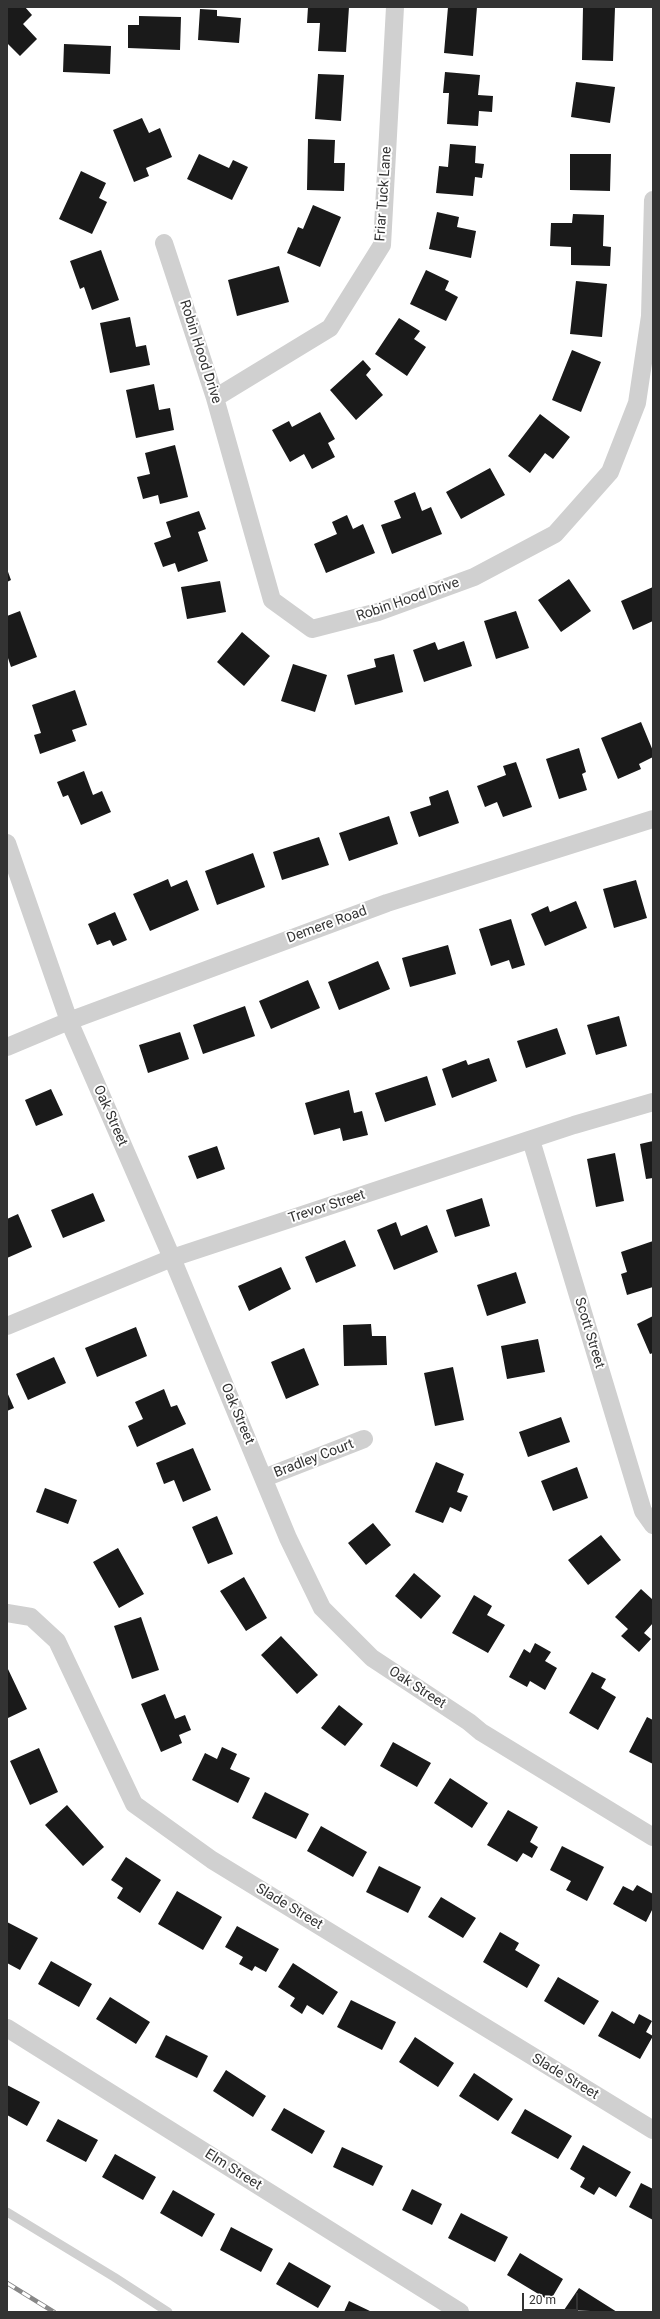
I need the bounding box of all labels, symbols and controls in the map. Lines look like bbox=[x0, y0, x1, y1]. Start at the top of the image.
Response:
street label: Friar Tuck Lane bbox=[372, 146, 396, 242]
street label: Robin Hood Drive bbox=[175, 298, 225, 406]
street label: Robin Hood Drive bbox=[354, 575, 462, 625]
street label: Demere Road bbox=[285, 903, 369, 947]
street label: Oak Street bbox=[89, 1083, 131, 1149]
street label: Trevor Street bbox=[287, 1187, 367, 1227]
street label: Scott Street bbox=[570, 1296, 608, 1370]
street label: Oak Street bbox=[217, 1381, 257, 1447]
street label: Bradley Court bbox=[272, 1436, 356, 1482]
street label: Oak Street bbox=[385, 1663, 449, 1713]
street label: Slade Street bbox=[253, 1880, 325, 1934]
street label: Slade Street bbox=[529, 2050, 601, 2104]
street label: Elm Street bbox=[201, 2146, 265, 2194]
scale bar bbox=[524, 2285, 580, 2311]
text: 20 m bbox=[529, 2293, 556, 2307]

